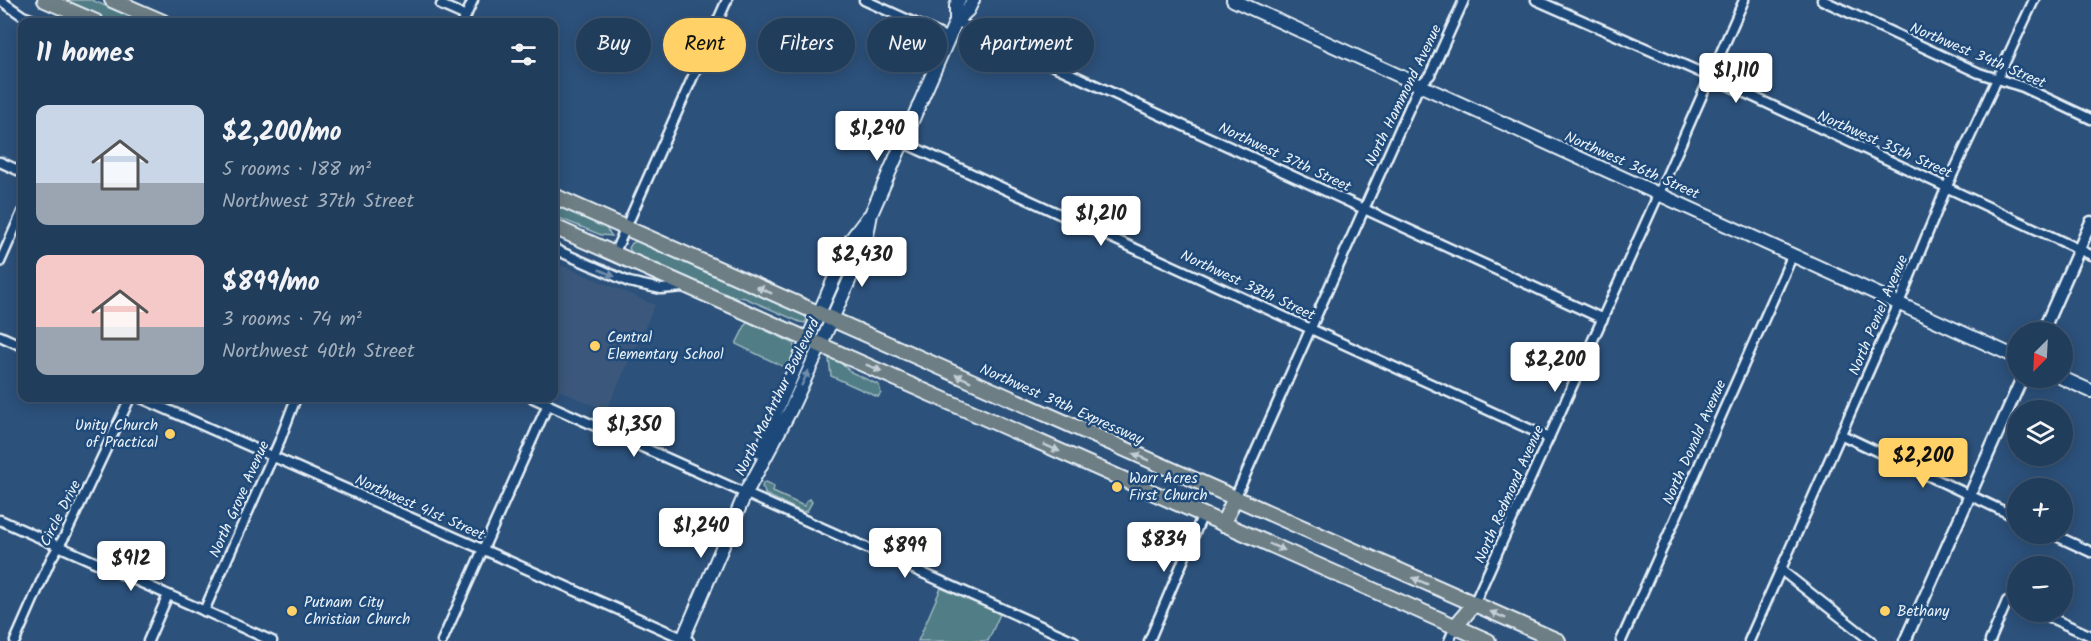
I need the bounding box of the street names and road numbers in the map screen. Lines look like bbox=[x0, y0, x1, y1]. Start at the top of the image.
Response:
street label: Northwest 34th Street bbox=[1906, 16, 2049, 95]
street label: North Hammond Avenue bbox=[1359, 20, 1449, 170]
street label: Northwest 35th Street bbox=[1813, 104, 1956, 186]
street label: Northwest 37th Street bbox=[1214, 117, 1355, 199]
street label: Northwest 36th Street bbox=[1560, 125, 1703, 207]
street label: Northwest 38th Street bbox=[1176, 244, 1319, 328]
street label: North Peniel Avenue bbox=[1843, 251, 1915, 379]
street label: North MacArthur Boulevard bbox=[729, 314, 827, 481]
street label: Northwest 39th Expressway bbox=[976, 358, 1148, 452]
street label: North Donald Avenue bbox=[1657, 376, 1733, 509]
street label: North Redmond Avenue bbox=[1469, 421, 1551, 567]
street label: North Grove Avenue bbox=[203, 437, 277, 562]
street label: Northwest 41st Street bbox=[351, 468, 489, 547]
street label: Circle Drive bbox=[34, 476, 88, 551]

